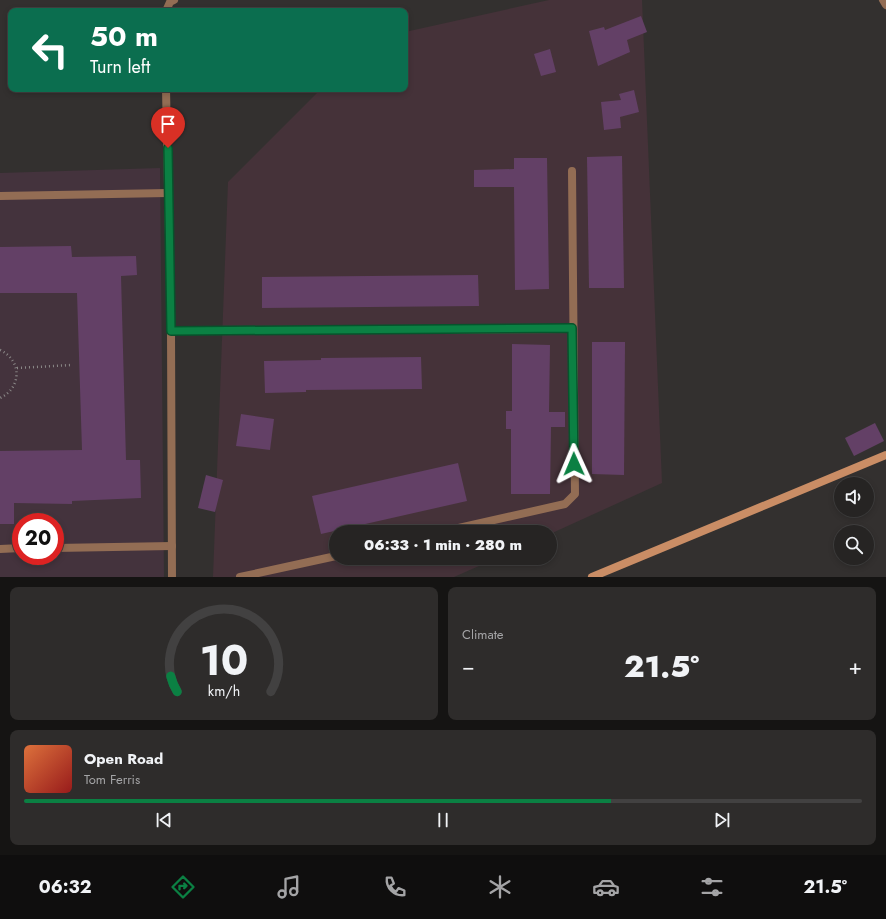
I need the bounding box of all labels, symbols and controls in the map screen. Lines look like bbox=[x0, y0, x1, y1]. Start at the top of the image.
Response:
text: 50 m bbox=[90, 16, 158, 57]
icon: left bbox=[24, 24, 76, 76]
text: Turn left bbox=[90, 54, 150, 80]
pin bbox=[151, 107, 185, 148]
icon: arrive bbox=[157, 113, 179, 135]
position arrow bbox=[553, 443, 595, 485]
map controls bbox=[834, 477, 874, 565]
button: sound bbox=[834, 477, 874, 517]
speed limit sign: 20 bbox=[12, 513, 64, 565]
button: search bbox=[834, 525, 874, 565]
text: 06:33 · 1 min · 280 m bbox=[364, 534, 522, 556]
text: Climate bbox=[462, 625, 503, 644]
text: 10 bbox=[200, 629, 248, 690]
text: 21.5° bbox=[624, 645, 699, 688]
text: − bbox=[462, 650, 475, 682]
text: + bbox=[848, 650, 862, 682]
text: km/h bbox=[208, 680, 240, 700]
text: Open Road bbox=[84, 748, 163, 770]
text: Tom Ferris bbox=[84, 770, 140, 789]
icon: previous bbox=[153, 809, 175, 831]
icon: pause bbox=[432, 809, 454, 831]
icon: next bbox=[711, 809, 733, 831]
icon: directions bbox=[169, 873, 197, 901]
icon: music bbox=[275, 873, 303, 901]
icon: phone bbox=[381, 873, 409, 901]
icon: climate bbox=[486, 873, 514, 901]
icon: car bbox=[592, 873, 620, 901]
icon: filters bbox=[698, 873, 726, 901]
text: 06:32 bbox=[39, 874, 92, 900]
text: 21.5° bbox=[803, 874, 847, 900]

